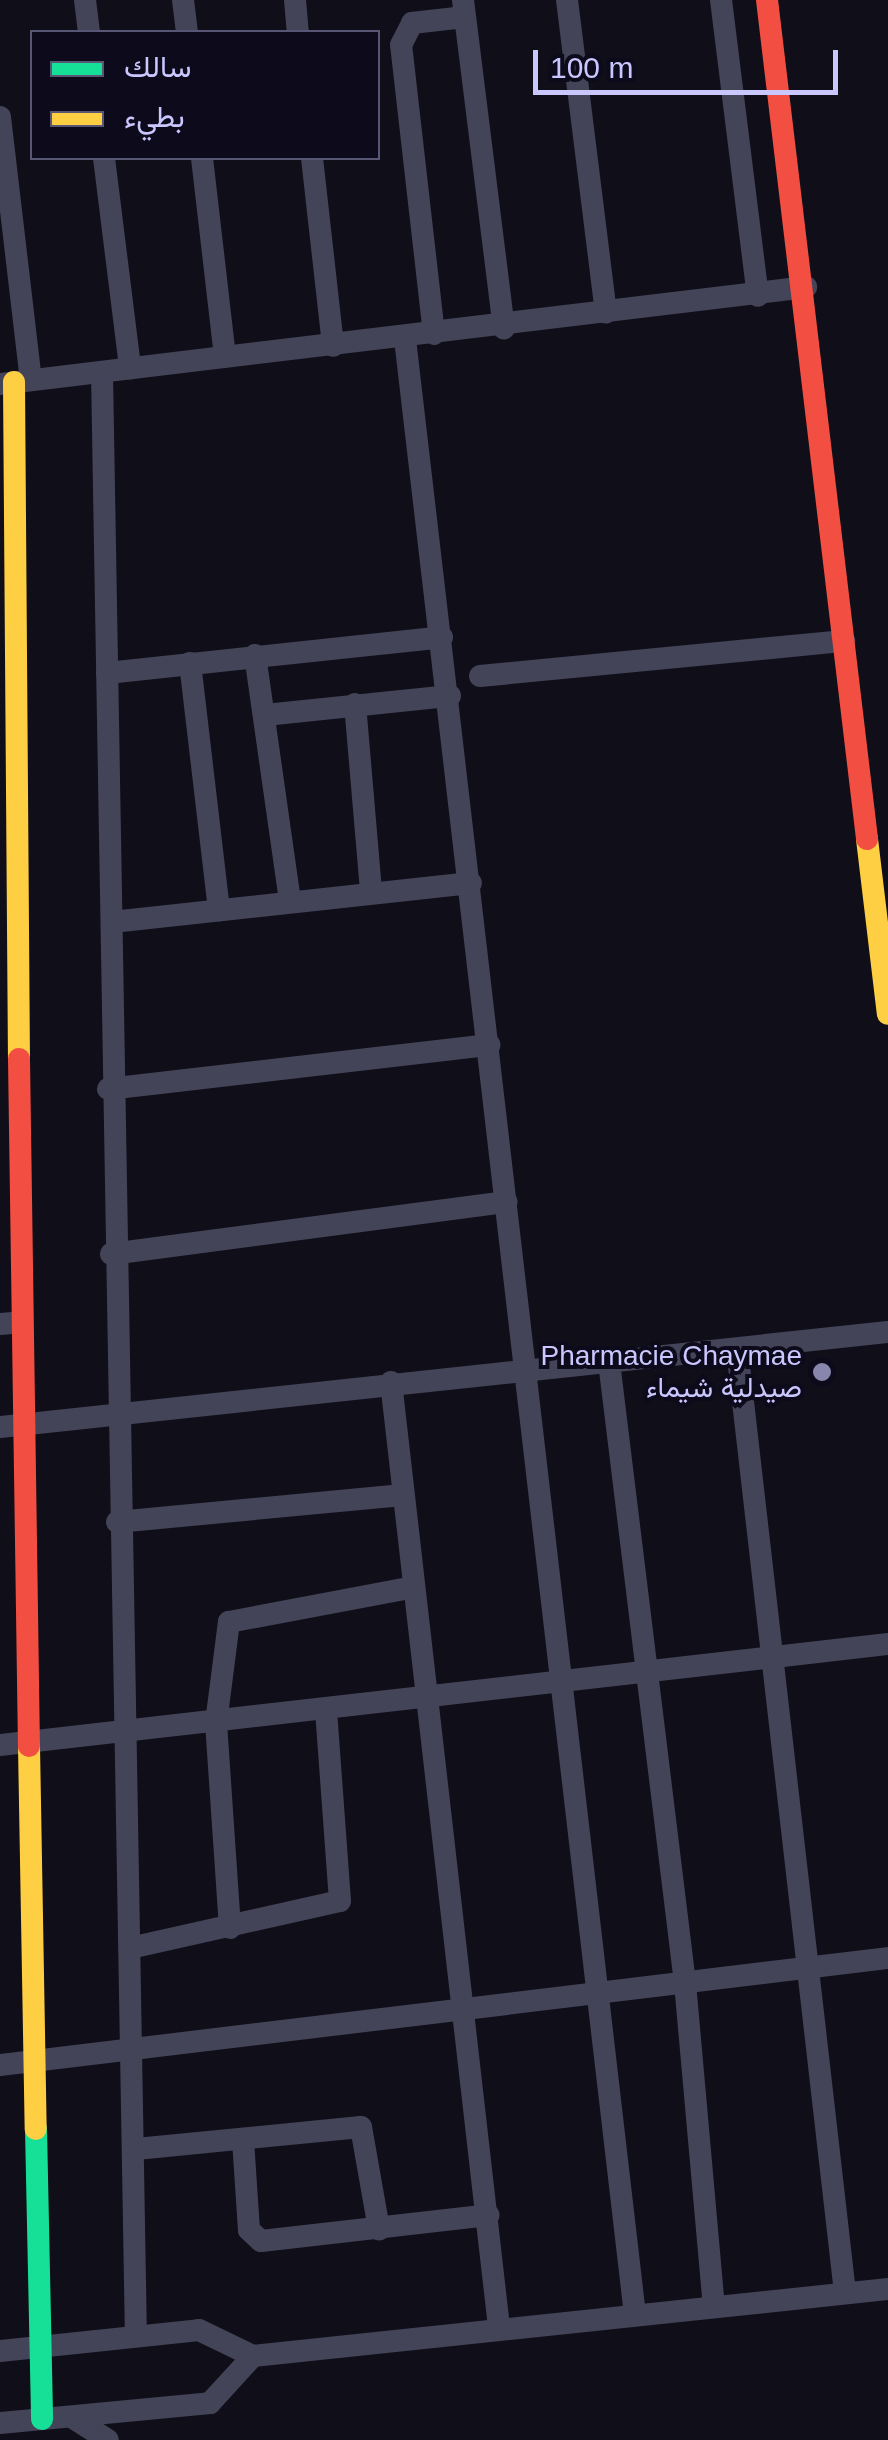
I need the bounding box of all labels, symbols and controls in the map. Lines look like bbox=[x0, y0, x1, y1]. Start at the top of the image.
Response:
legend bbox=[30, 30, 380, 160]
scale bar bbox=[538, 30, 843, 92]
text: سالك bbox=[124, 50, 191, 83]
text: 100 m bbox=[550, 51, 633, 84]
text: بطيء bbox=[124, 100, 185, 133]
place label: Pharmacie Chaymae صيدلية شيماء bbox=[541, 1339, 802, 1405]
marker: Pharmacie Chaymae صيدلية شيماء bbox=[811, 1361, 833, 1383]

